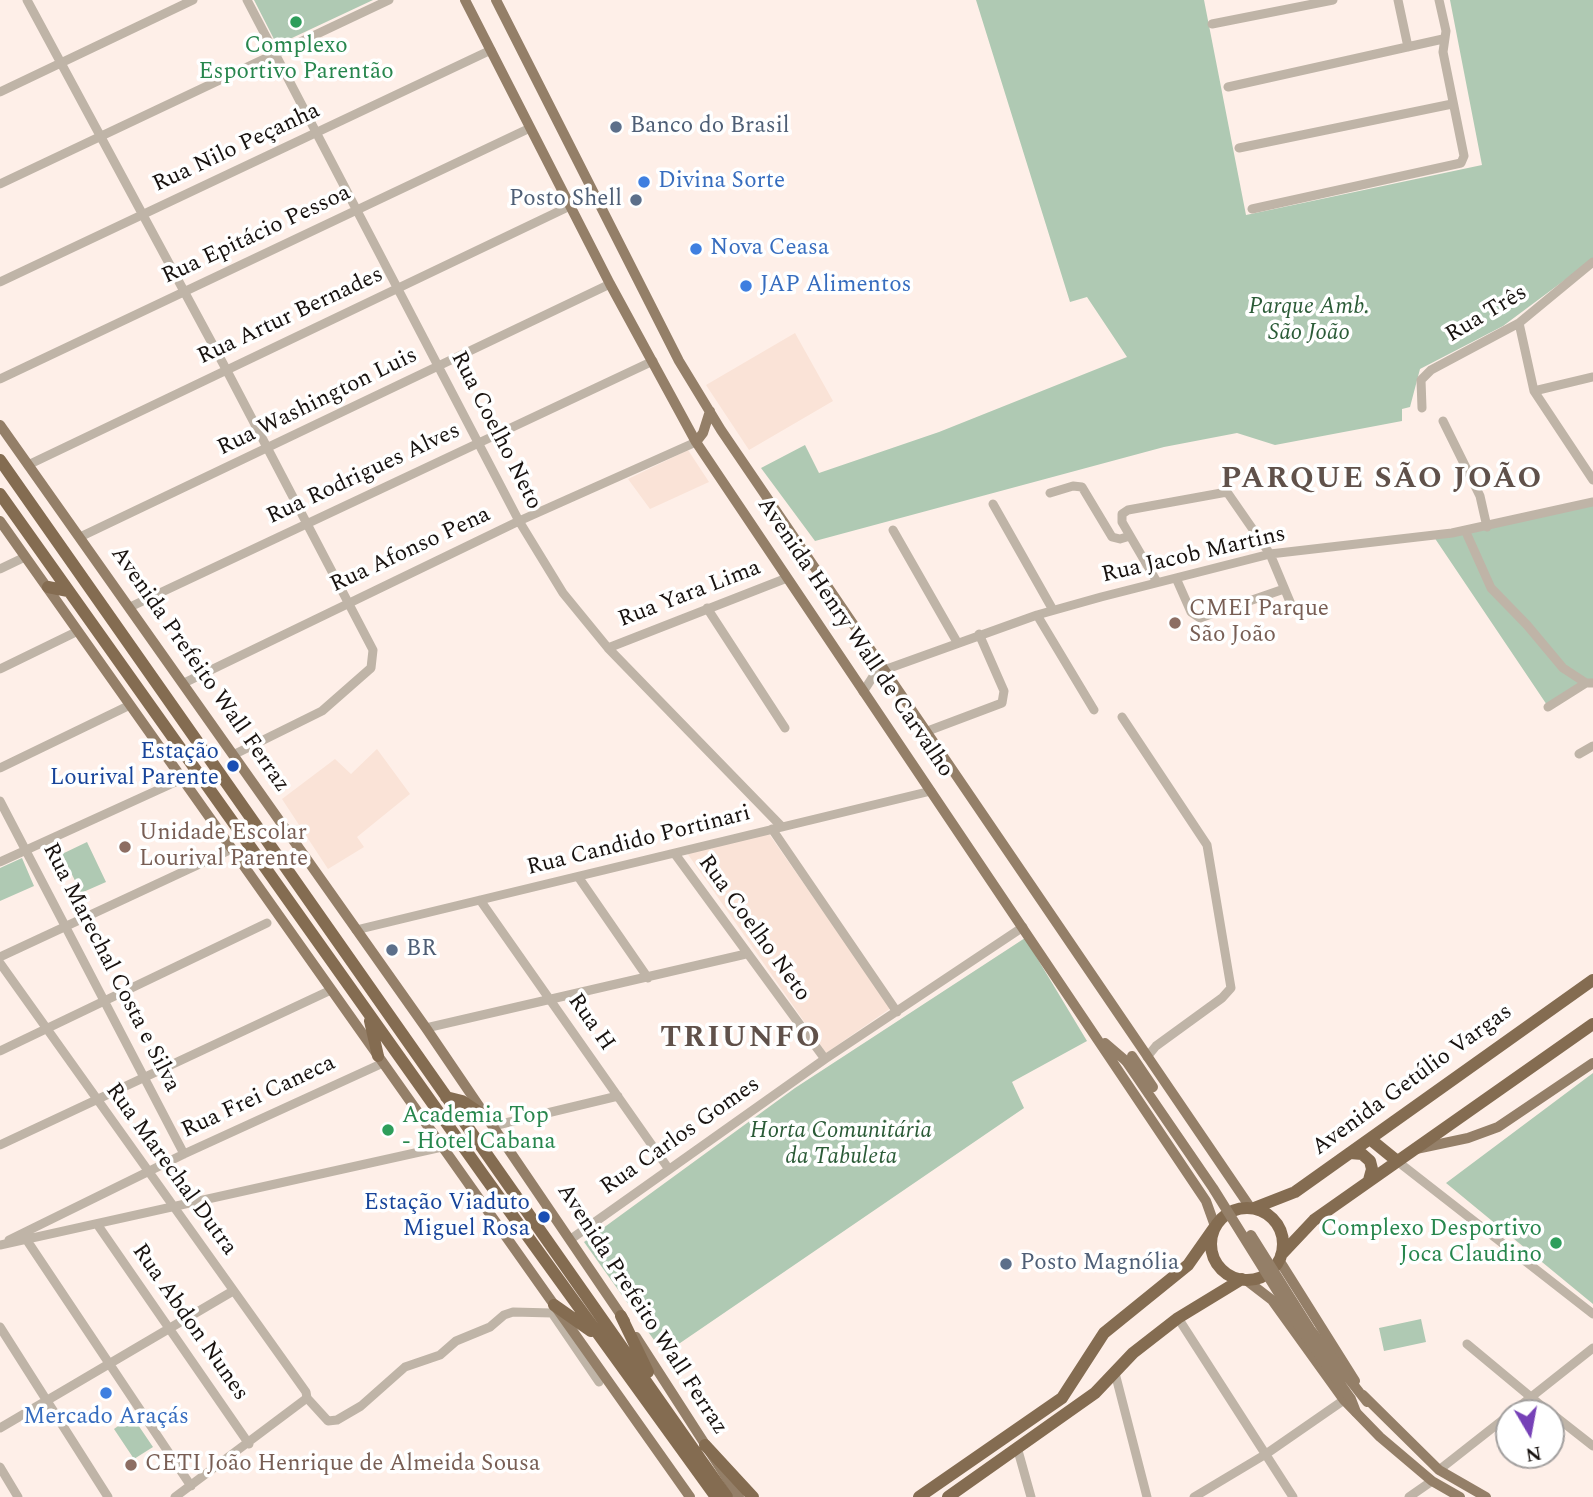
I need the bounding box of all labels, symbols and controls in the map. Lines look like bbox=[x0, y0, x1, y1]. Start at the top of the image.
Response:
marker: Complexo Esportivo Parentão bbox=[288, 14, 304, 30]
place label: Complexo Esportivo Parentão bbox=[198, 33, 394, 87]
street label: Rua Nilo Peçanha bbox=[149, 98, 325, 200]
place label: Banco do Brasil bbox=[630, 113, 790, 141]
marker: Banco do Brasil bbox=[608, 119, 624, 135]
place label: Divina Sorte bbox=[658, 168, 785, 196]
marker: Divina Sorte bbox=[636, 174, 652, 190]
street label: Rua Epitácio Pessoa bbox=[158, 180, 356, 292]
place label: Posto Shell bbox=[509, 186, 622, 214]
marker: Posto Shell bbox=[628, 192, 644, 208]
place label: Nova Ceasa bbox=[710, 235, 829, 263]
marker: Nova Ceasa bbox=[688, 241, 704, 257]
street label: Rua Artur Bernades bbox=[194, 262, 388, 372]
place label: JAP Alimentos bbox=[760, 272, 912, 300]
marker: JAP Alimentos bbox=[738, 278, 754, 294]
street label: Rua Três bbox=[1441, 280, 1533, 350]
park label: Parque Amb. São João bbox=[1248, 294, 1370, 348]
street label: Rua Washington Luis bbox=[214, 343, 422, 463]
street label: Rua Coelho Neto bbox=[443, 347, 547, 515]
street label: Rua Rodrigues Alves bbox=[263, 418, 465, 532]
district label: PARQUE SÃO JOÃO bbox=[1223, 463, 1541, 499]
street label: Avenida Henry Wall de Carvalho bbox=[750, 493, 958, 783]
street label: Rua Afonso Pena bbox=[327, 502, 495, 600]
street label: Rua Jacob Martins bbox=[1099, 521, 1289, 591]
street label: Avenida Prefeito Wall Ferraz bbox=[103, 542, 295, 798]
street label: Rua Yara Lima bbox=[615, 555, 765, 635]
place label: CMEI Parque São João bbox=[1189, 596, 1329, 650]
marker: CMEI Parque São João bbox=[1167, 615, 1183, 631]
place label: Estação Lourival Parente bbox=[50, 739, 219, 793]
marker: Estação Lourival Parente bbox=[225, 758, 241, 774]
street label: Rua Candido Portinari bbox=[524, 801, 754, 883]
place label: Unidade Escolar Lourival Parente bbox=[139, 820, 308, 874]
street label: Rua Marechal Costa e Silva bbox=[35, 839, 185, 1097]
marker: Unidade Escolar Lourival Parente bbox=[117, 839, 133, 855]
street label: Rua Coelho Neto bbox=[691, 851, 815, 1007]
place label: BR bbox=[406, 936, 436, 964]
marker: BR bbox=[384, 942, 400, 958]
street label: Rua H bbox=[560, 989, 620, 1057]
street label: Avenida Getúlio Vargas bbox=[1308, 999, 1518, 1163]
district label: TRIUNFO bbox=[661, 1022, 821, 1058]
street label: Rua Frei Caneca bbox=[178, 1050, 340, 1146]
street label: Rua Carlos Gomes bbox=[596, 1072, 766, 1202]
street label: Rua Marechal Dutra bbox=[98, 1078, 242, 1262]
place label: Academia Top - Hotel Cabana bbox=[402, 1103, 556, 1157]
park label: Horta Comunitária da Tabuleta bbox=[750, 1118, 932, 1172]
marker: Academia Top - Hotel Cabana bbox=[380, 1122, 396, 1138]
street label: Avenida Prefeito Wall Ferraz bbox=[549, 1179, 733, 1441]
place label: Estação Viaduto Miguel Rosa bbox=[364, 1190, 530, 1244]
marker: Estação Viaduto Miguel Rosa bbox=[536, 1209, 552, 1225]
place label: Complexo Desportivo Joca Claudino bbox=[1321, 1216, 1542, 1270]
marker: Complexo Desportivo Joca Claudino bbox=[1548, 1235, 1564, 1251]
street label: Rua Abdon Nunes bbox=[125, 1239, 253, 1407]
place label: Posto Magnólia bbox=[1020, 1250, 1179, 1278]
marker: Posto Magnólia bbox=[998, 1256, 1014, 1272]
marker: Mercado Araçás bbox=[98, 1385, 114, 1401]
north arrow bbox=[1495, 1399, 1565, 1469]
place label: Mercado Araçás bbox=[23, 1404, 189, 1432]
text: N bbox=[1523, 1438, 1544, 1469]
place label: CETI João Henrique de Almeida Sousa bbox=[145, 1451, 540, 1479]
marker: CETI João Henrique de Almeida Sousa bbox=[123, 1457, 139, 1473]

